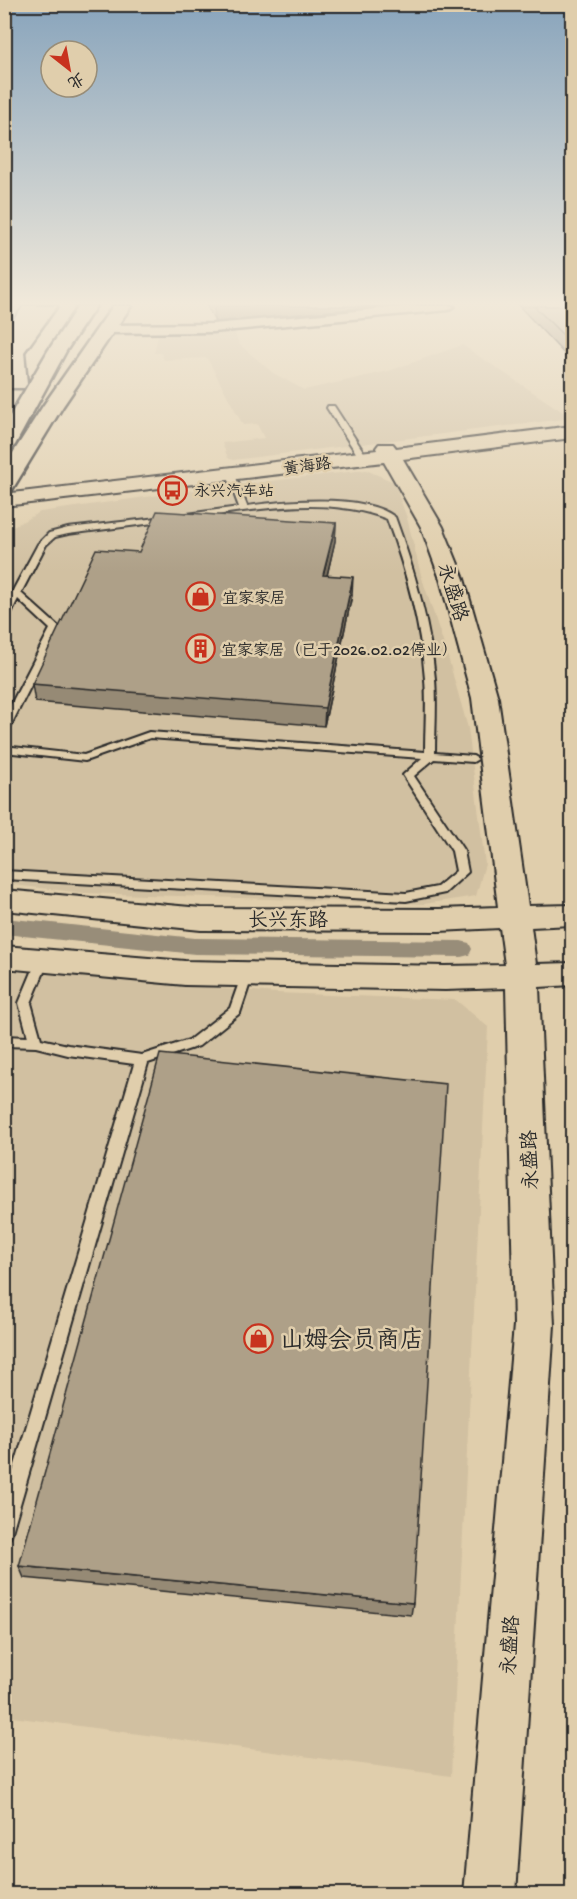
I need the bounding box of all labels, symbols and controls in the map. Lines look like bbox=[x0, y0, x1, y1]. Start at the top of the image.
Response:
north arrow bbox=[39, 39, 99, 99]
text: 北 bbox=[63, 67, 87, 92]
street label: 黄海路 bbox=[282, 454, 333, 481]
bus stop icon: 永兴汽车站 bbox=[157, 474, 189, 506]
place label: 永兴汽车站 bbox=[194, 482, 274, 503]
street label: 永盛路 bbox=[431, 560, 473, 626]
shop icon: 宜家家居 bbox=[185, 581, 217, 613]
place label: 宜家家居 bbox=[222, 589, 286, 610]
building icon: 宜家家居（已于2026.02.02停业） bbox=[184, 633, 216, 665]
place label: 宜家家居（已于2026.02.02停业） bbox=[221, 641, 458, 662]
street label: 长兴东路 bbox=[248, 909, 329, 934]
street label: 永盛路 bbox=[518, 1128, 545, 1190]
shop icon: 山姆会员商店 bbox=[243, 1323, 275, 1355]
place label: 山姆会员商店 bbox=[280, 1327, 424, 1357]
street label: 永盛路 bbox=[497, 1613, 526, 1676]

